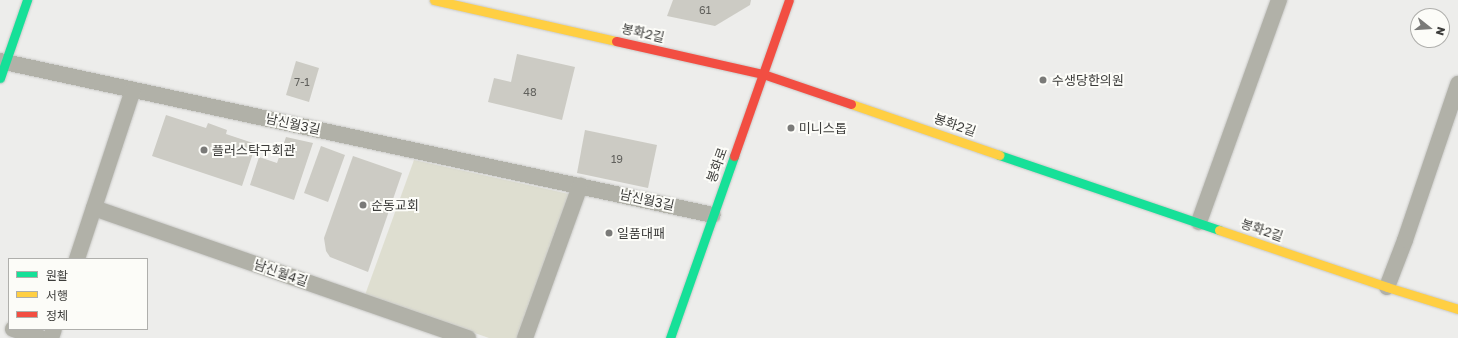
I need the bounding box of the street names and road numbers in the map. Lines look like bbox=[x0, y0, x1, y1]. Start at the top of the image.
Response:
street label: 봉화2길 bbox=[620, 21, 666, 45]
street label: 남신월3길 bbox=[264, 111, 322, 137]
street label: 봉화2길 bbox=[932, 111, 978, 139]
street label: 봉화로 bbox=[704, 145, 730, 185]
street label: 남신월3길 bbox=[618, 187, 676, 213]
street label: 봉화2길 bbox=[1239, 216, 1285, 244]
street label: 남신월4길 bbox=[252, 257, 310, 289]

